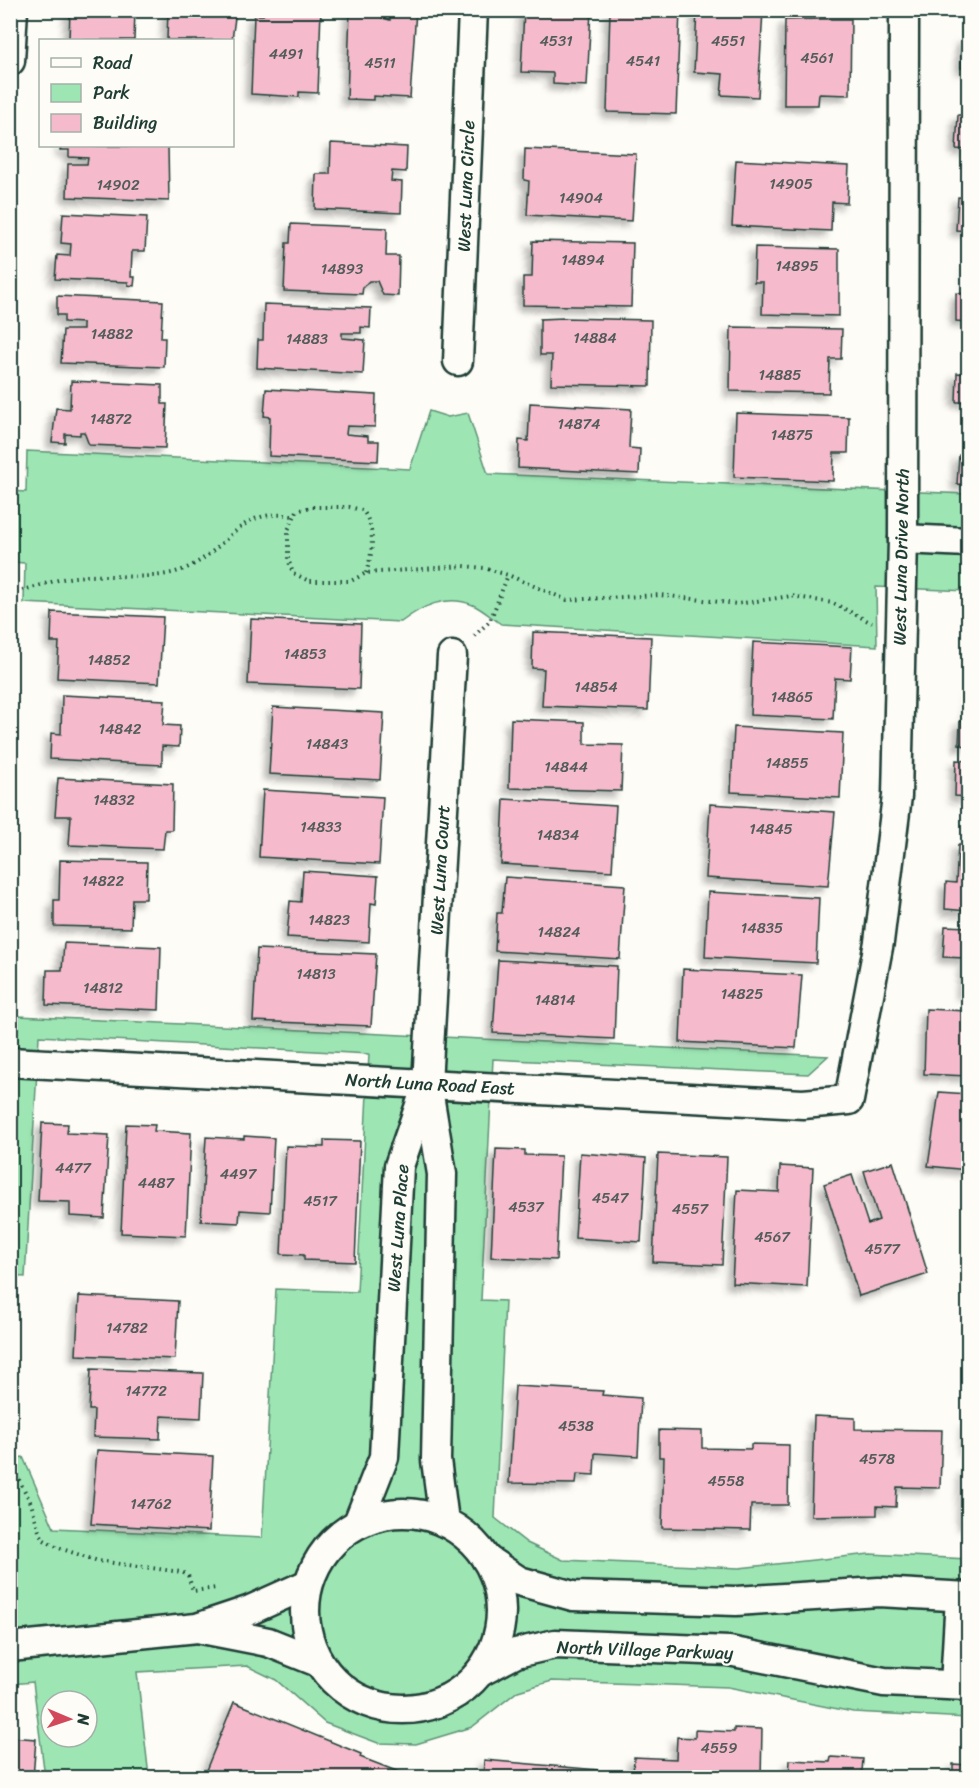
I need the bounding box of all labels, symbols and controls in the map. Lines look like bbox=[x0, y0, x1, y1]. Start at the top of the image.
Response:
house number: 4531 bbox=[539, 28, 573, 54]
house number: 4551 bbox=[711, 28, 745, 54]
legend bbox=[39, 39, 234, 147]
house number: 4491 bbox=[269, 41, 303, 67]
house number: 4561 bbox=[800, 45, 834, 71]
text: Road bbox=[93, 47, 133, 79]
house number: 4541 bbox=[626, 48, 660, 74]
house number: 4511 bbox=[364, 50, 396, 76]
text: Park bbox=[93, 77, 130, 109]
text: Building bbox=[93, 107, 157, 139]
street label: West Luna Circle bbox=[448, 120, 484, 252]
house number: 14905 bbox=[769, 171, 813, 197]
house number: 14902 bbox=[96, 172, 140, 198]
house number: 14904 bbox=[559, 185, 603, 211]
house number: 14894 bbox=[561, 247, 605, 273]
house number: 14895 bbox=[775, 253, 819, 279]
house number: 14893 bbox=[321, 256, 363, 282]
house number: 14882 bbox=[91, 321, 134, 347]
house number: 14884 bbox=[573, 325, 617, 351]
house number: 14883 bbox=[286, 326, 328, 352]
house number: 14885 bbox=[758, 362, 802, 388]
house number: 14872 bbox=[90, 406, 132, 432]
house number: 14874 bbox=[558, 411, 600, 437]
house number: 14875 bbox=[771, 422, 813, 448]
street label: West Luna Drive North bbox=[883, 468, 919, 646]
house number: 14853 bbox=[284, 641, 326, 667]
house number: 14852 bbox=[88, 647, 131, 673]
house number: 14854 bbox=[574, 674, 618, 700]
house number: 14865 bbox=[771, 684, 813, 710]
house number: 14842 bbox=[99, 716, 142, 742]
house number: 14843 bbox=[306, 731, 348, 757]
house number: 14855 bbox=[765, 750, 809, 776]
house number: 14844 bbox=[544, 754, 588, 780]
house number: 14832 bbox=[93, 787, 135, 813]
street label: West Luna Court bbox=[421, 804, 459, 936]
house number: 14833 bbox=[300, 814, 342, 840]
house number: 14845 bbox=[749, 816, 793, 842]
house number: 14834 bbox=[537, 822, 579, 848]
house number: 14822 bbox=[82, 868, 124, 894]
house number: 14823 bbox=[308, 907, 350, 933]
house number: 14835 bbox=[741, 915, 783, 941]
house number: 14824 bbox=[538, 919, 580, 945]
house number: 14813 bbox=[296, 961, 336, 987]
house number: 14812 bbox=[83, 975, 123, 1001]
house number: 14825 bbox=[721, 981, 763, 1007]
house number: 14814 bbox=[535, 987, 575, 1013]
street label: North Luna Road East bbox=[344, 1064, 516, 1104]
house number: 4477 bbox=[55, 1155, 92, 1181]
house number: 4497 bbox=[220, 1161, 258, 1187]
street label: West Luna Place bbox=[378, 1163, 418, 1293]
house number: 4487 bbox=[138, 1170, 176, 1196]
house number: 4547 bbox=[592, 1185, 630, 1211]
house number: 4517 bbox=[303, 1188, 338, 1214]
house number: 4537 bbox=[508, 1194, 545, 1220]
house number: 4557 bbox=[672, 1196, 710, 1222]
house number: 4567 bbox=[754, 1224, 791, 1250]
house number: 4577 bbox=[864, 1236, 901, 1262]
house number: 14782 bbox=[106, 1315, 148, 1341]
house number: 14772 bbox=[125, 1378, 167, 1404]
house number: 4538 bbox=[558, 1413, 594, 1439]
house number: 4578 bbox=[859, 1446, 895, 1472]
house number: 4558 bbox=[708, 1468, 744, 1494]
house number: 14762 bbox=[130, 1491, 172, 1517]
street label: North Village Parkway bbox=[556, 1631, 734, 1669]
north arrow bbox=[39, 1689, 99, 1749]
text: N bbox=[69, 1712, 98, 1726]
house number: 4559 bbox=[701, 1735, 737, 1761]

